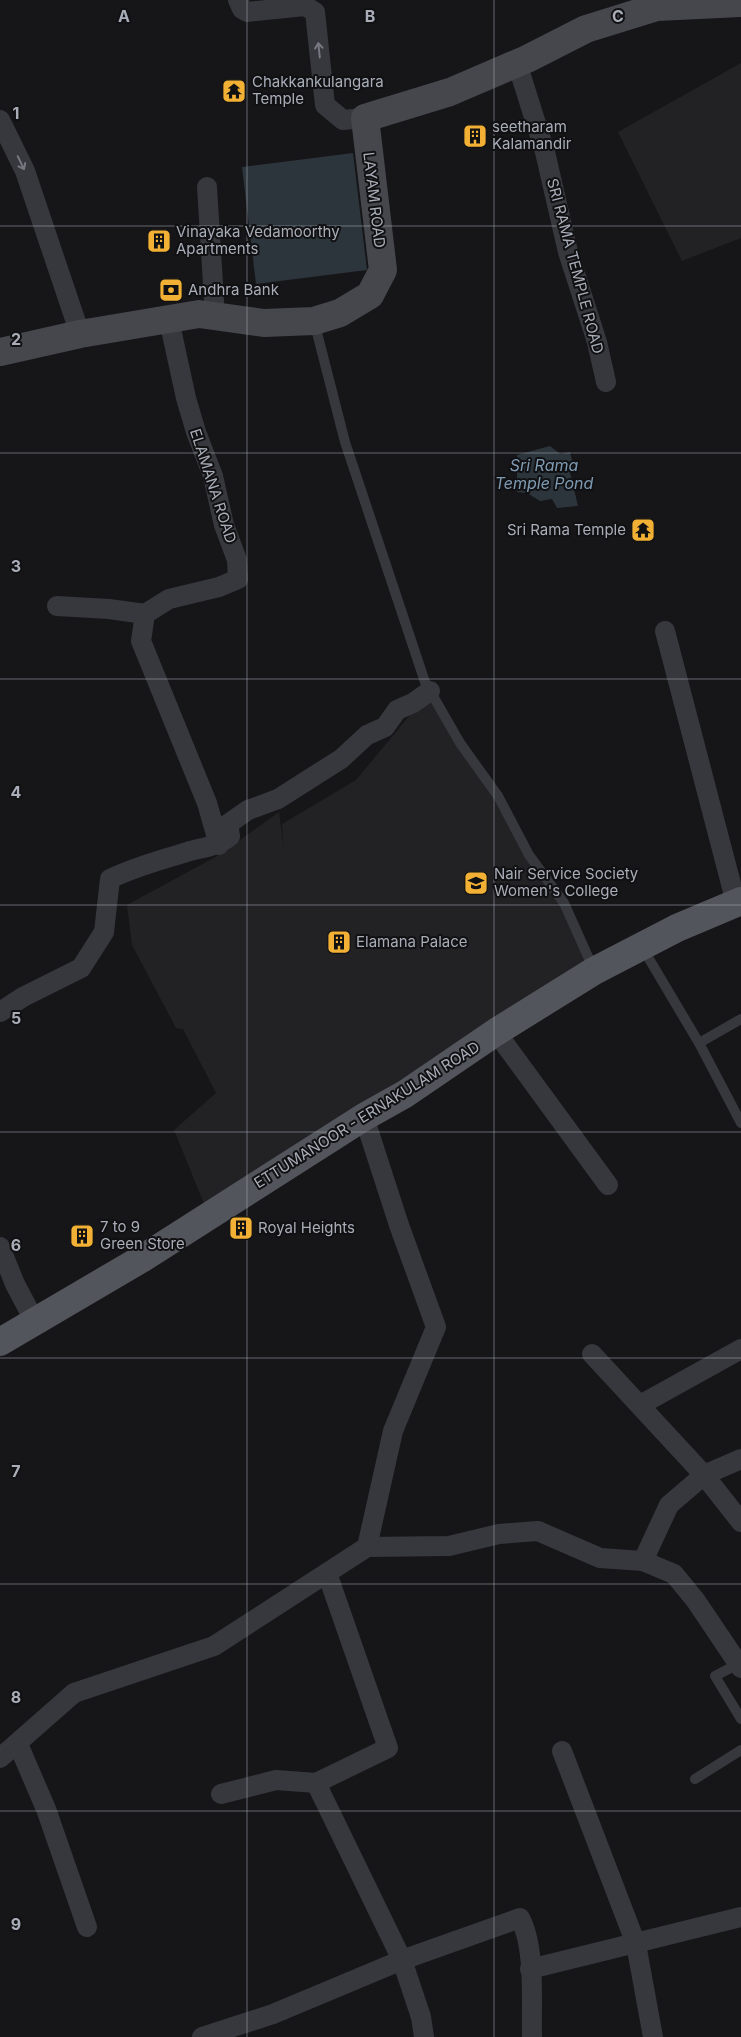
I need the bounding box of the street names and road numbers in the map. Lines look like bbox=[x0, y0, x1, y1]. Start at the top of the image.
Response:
street label: LAYAM ROAD bbox=[359, 151, 390, 249]
street label: SRI RAMA TEMPLE ROAD bbox=[543, 176, 608, 356]
street label: ELAMANA ROAD bbox=[186, 426, 241, 546]
street label: ETTUMANOOR - ERNAKULAM ROAD bbox=[250, 1037, 483, 1192]

